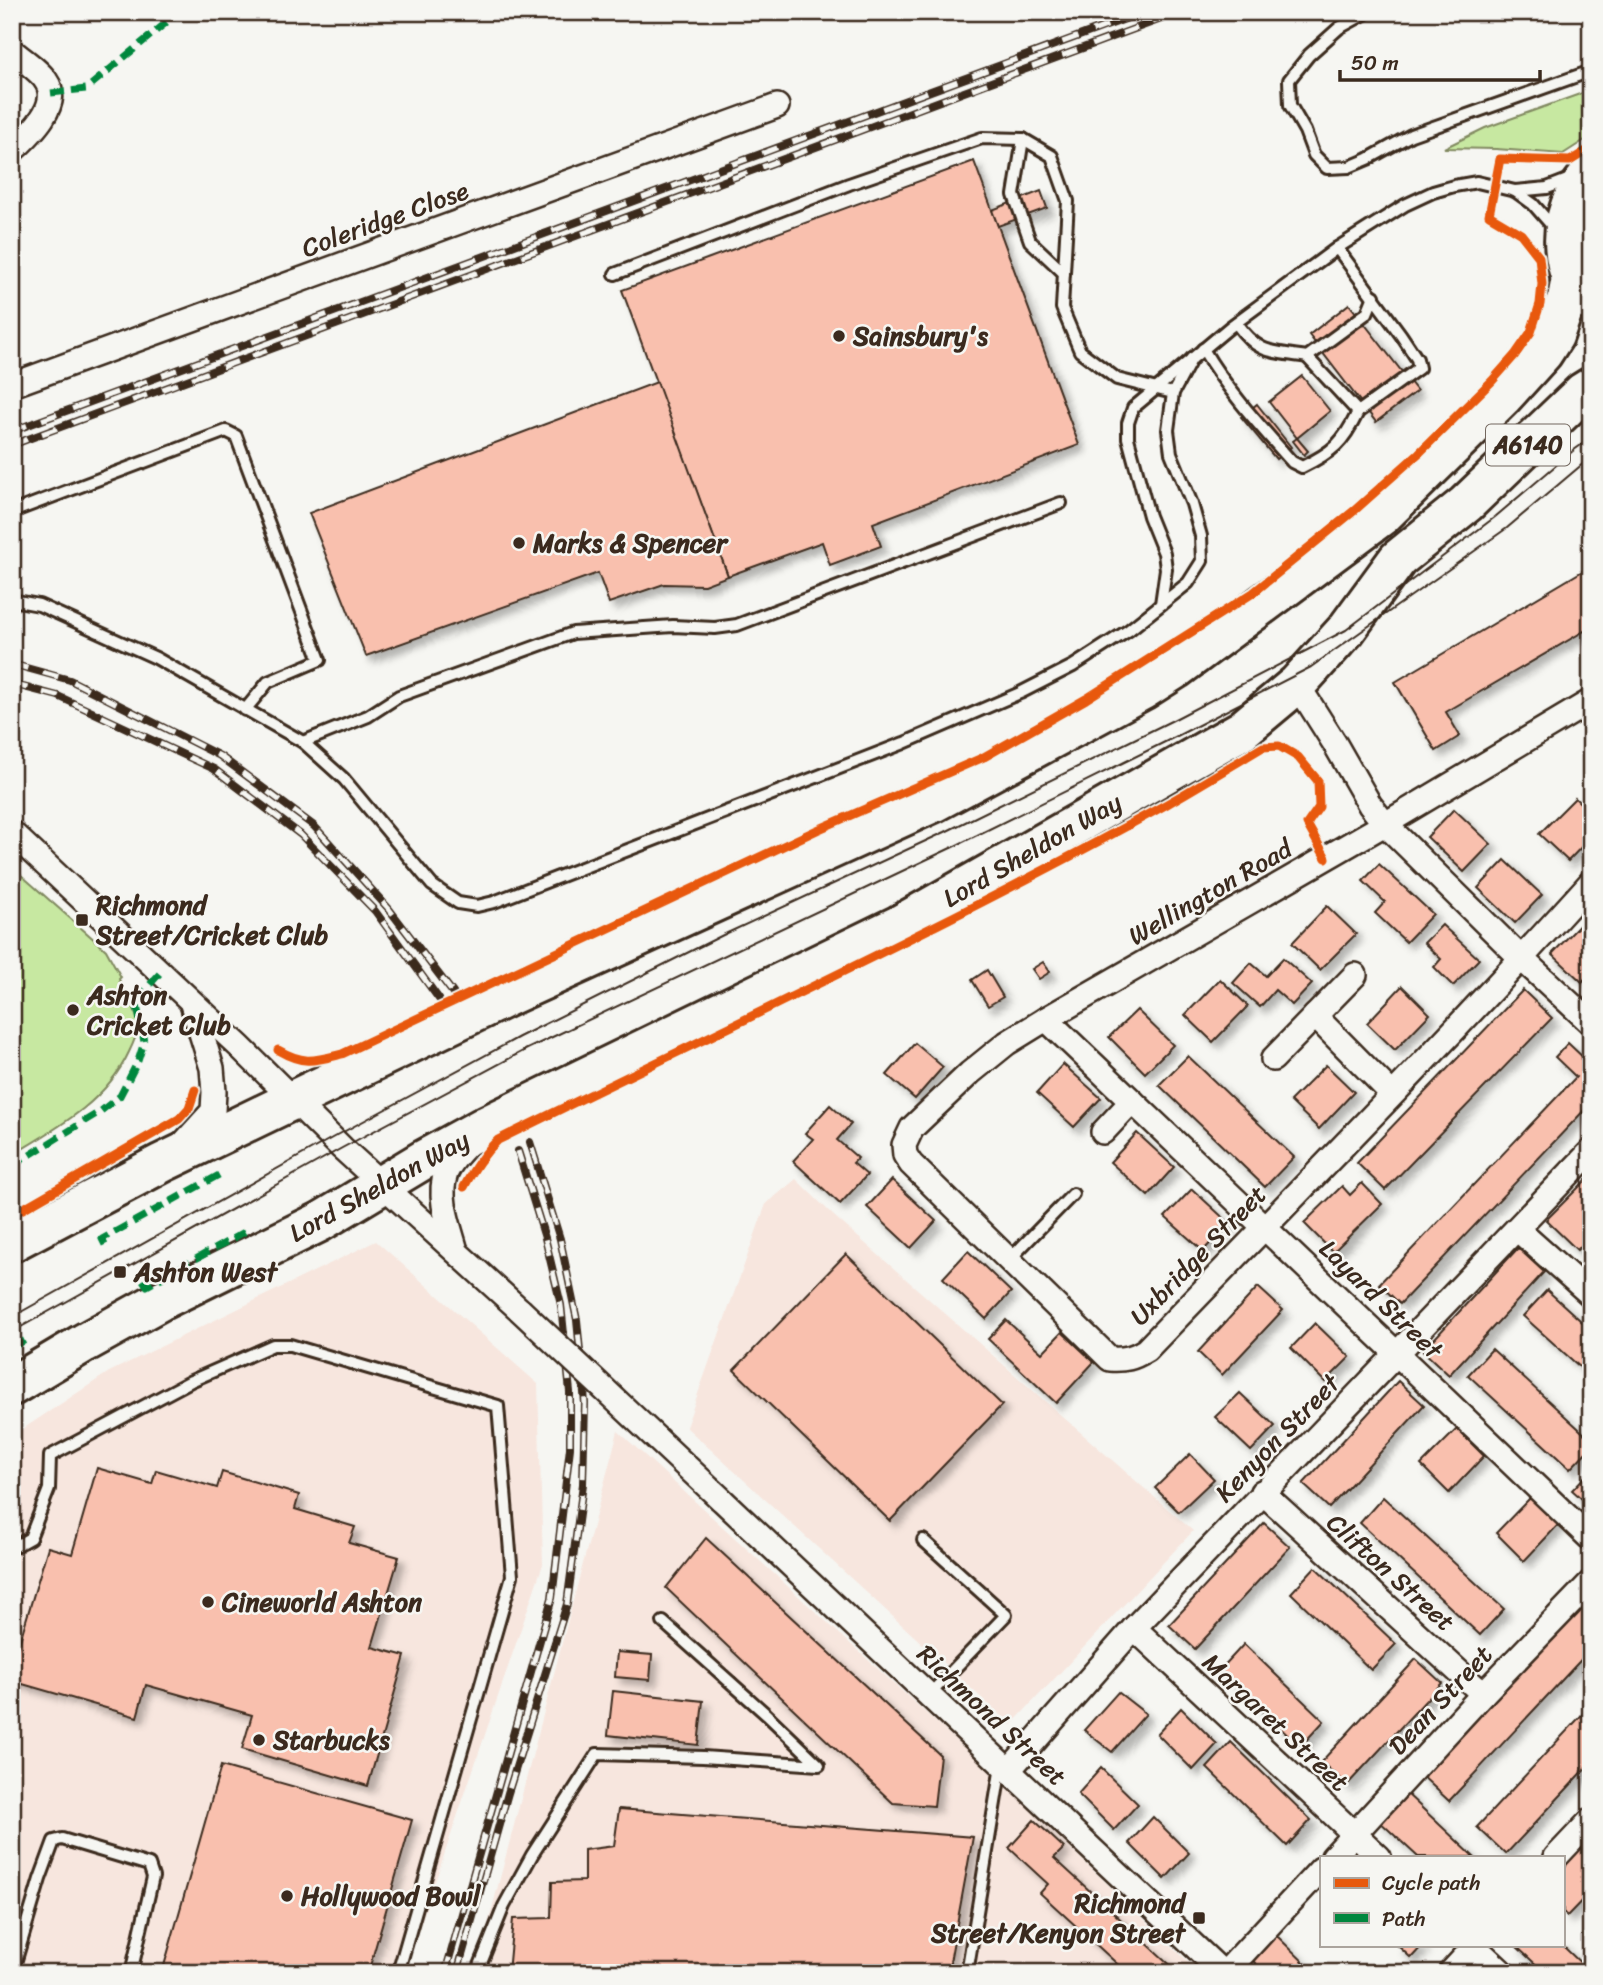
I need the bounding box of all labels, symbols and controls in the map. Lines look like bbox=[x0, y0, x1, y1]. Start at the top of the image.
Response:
scale bar bbox=[1340, 38, 1540, 82]
text: 50 m bbox=[1351, 44, 1399, 82]
street label: Coleridge Close bbox=[295, 167, 476, 271]
place label: Sainsbury's bbox=[852, 313, 989, 359]
marker: Sainsbury's bbox=[831, 328, 847, 344]
road number: A6140 bbox=[1486, 424, 1570, 466]
place label: Marks & Spencer bbox=[532, 520, 729, 566]
marker: Marks & Spencer bbox=[511, 535, 527, 551]
street label: Lord Sheldon Way bbox=[933, 780, 1131, 920]
street label: Wellington Road bbox=[1119, 825, 1303, 958]
place label: Richmond Street/Cricket Club bbox=[95, 882, 328, 958]
marker: Richmond Street/Cricket Club bbox=[74, 912, 90, 928]
place label: Ashton Cricket Club bbox=[86, 972, 231, 1048]
marker: Ashton Cricket Club bbox=[65, 1002, 81, 1018]
street label: Lord Sheldon Way bbox=[280, 1117, 479, 1255]
street label: Uxbridge Street bbox=[1118, 1173, 1278, 1337]
street label: Layard Street bbox=[1308, 1227, 1455, 1372]
place label: Ashton West bbox=[133, 1249, 278, 1295]
marker: Ashton West bbox=[112, 1264, 128, 1280]
street label: Kenyon Street bbox=[1203, 1361, 1352, 1514]
street label: Clifton Street bbox=[1316, 1501, 1466, 1643]
place label: Cineworld Ashton bbox=[221, 1579, 423, 1625]
marker: Cineworld Ashton bbox=[200, 1594, 216, 1610]
street label: Richmond Street bbox=[906, 1632, 1078, 1798]
street label: Dean Street bbox=[1376, 1634, 1504, 1766]
street label: Margaret Street bbox=[1191, 1641, 1361, 1803]
place label: Starbucks bbox=[272, 1717, 391, 1763]
marker: Starbucks bbox=[251, 1732, 267, 1748]
legend bbox=[1320, 1856, 1564, 1946]
text: Cycle path bbox=[1382, 1864, 1481, 1902]
place label: Hollywood Bowl bbox=[301, 1873, 482, 1919]
place label: Richmond Street/Kenyon Street bbox=[930, 1880, 1187, 1956]
marker: Hollywood Bowl bbox=[279, 1888, 295, 1904]
text: Path bbox=[1382, 1900, 1425, 1938]
marker: Richmond Street/Kenyon Street bbox=[1191, 1910, 1207, 1926]

